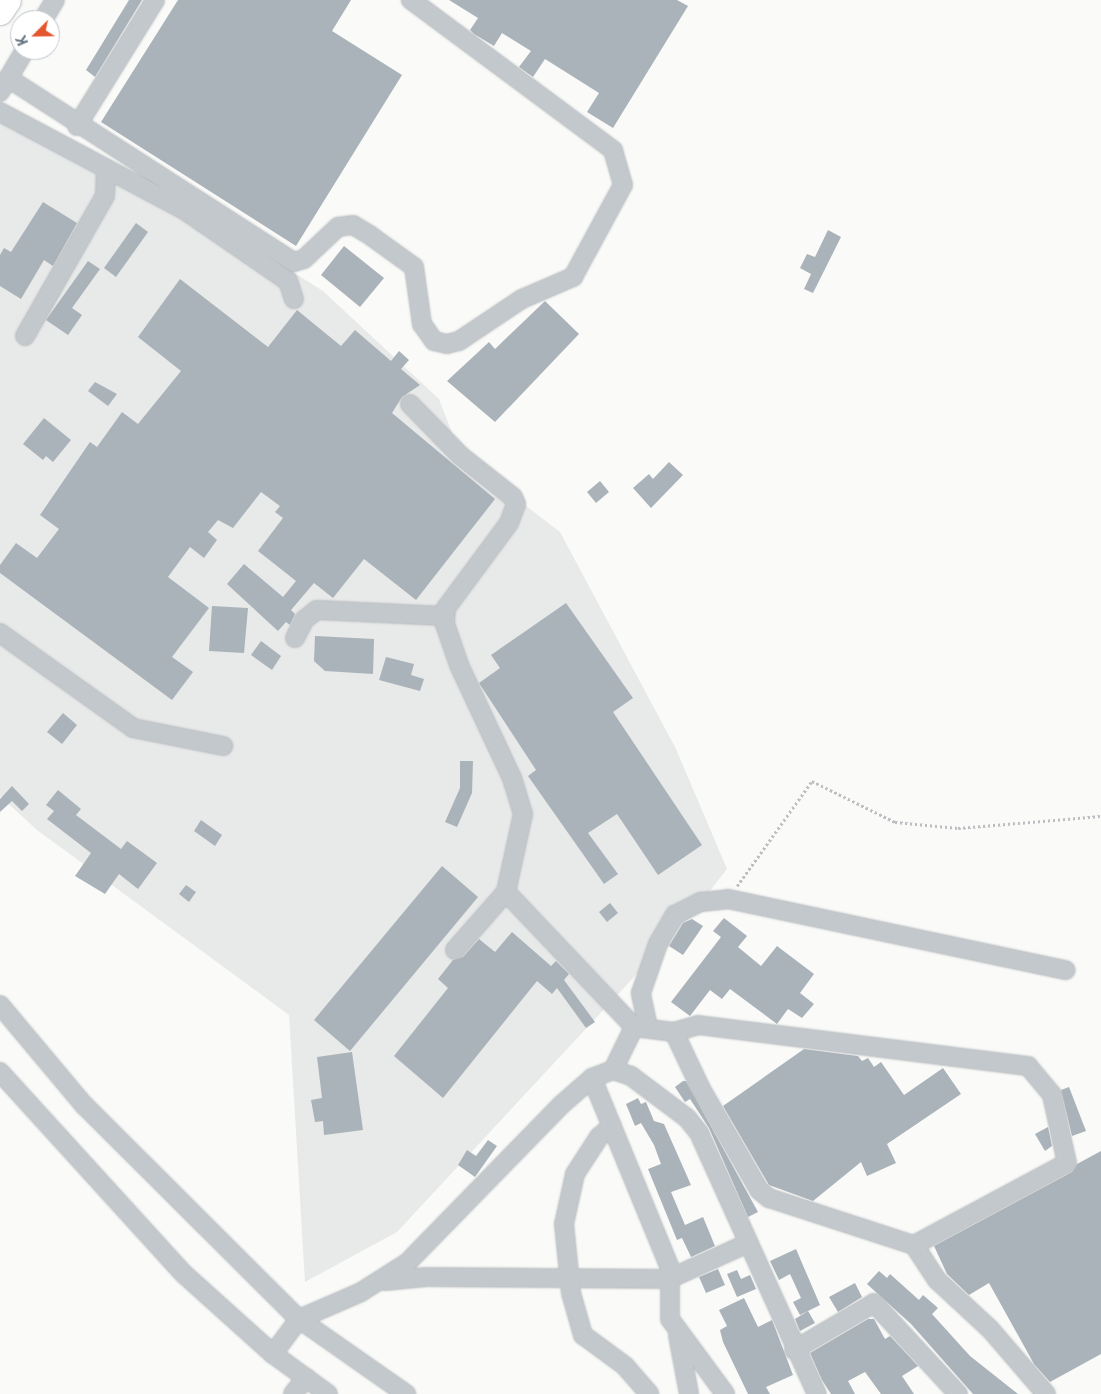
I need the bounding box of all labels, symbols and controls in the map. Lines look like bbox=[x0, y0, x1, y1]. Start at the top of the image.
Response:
north arrow bbox=[10, 10, 60, 60]
text: K bbox=[13, 33, 31, 48]

